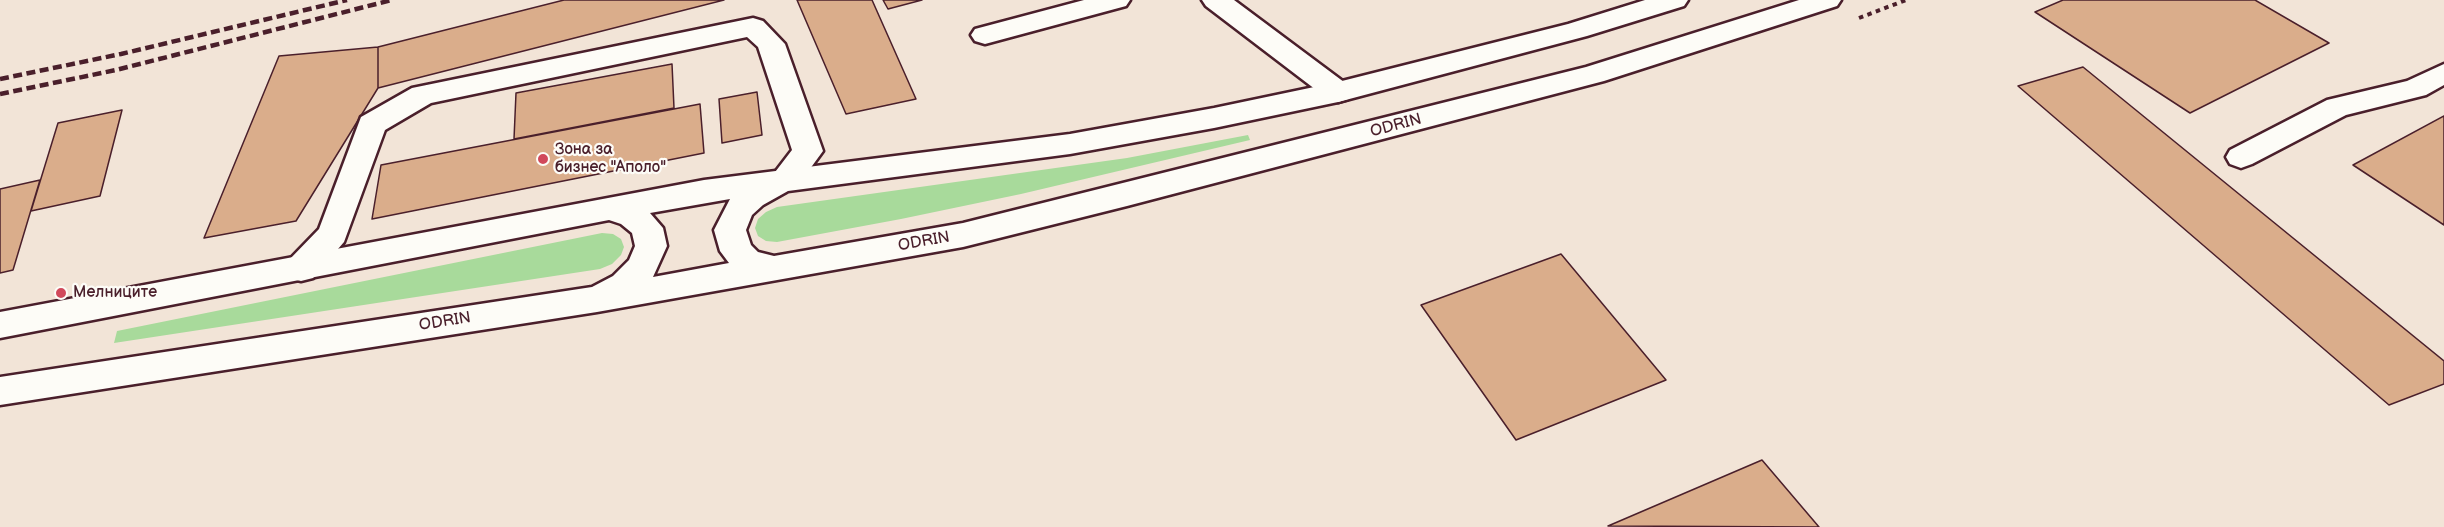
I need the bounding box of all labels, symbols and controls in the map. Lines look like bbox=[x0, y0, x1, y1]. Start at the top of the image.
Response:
street label: ODRIN bbox=[1368, 110, 1424, 142]
place label: Зона за бизнес "Aполо" bbox=[555, 140, 666, 178]
marker: Зона за бизнес "Aполо" bbox=[536, 152, 550, 166]
street label: ODRIN bbox=[897, 228, 951, 256]
place label: Мелниците bbox=[73, 283, 157, 303]
marker: Мелниците bbox=[54, 286, 68, 300]
street label: ODRIN bbox=[418, 308, 472, 336]

